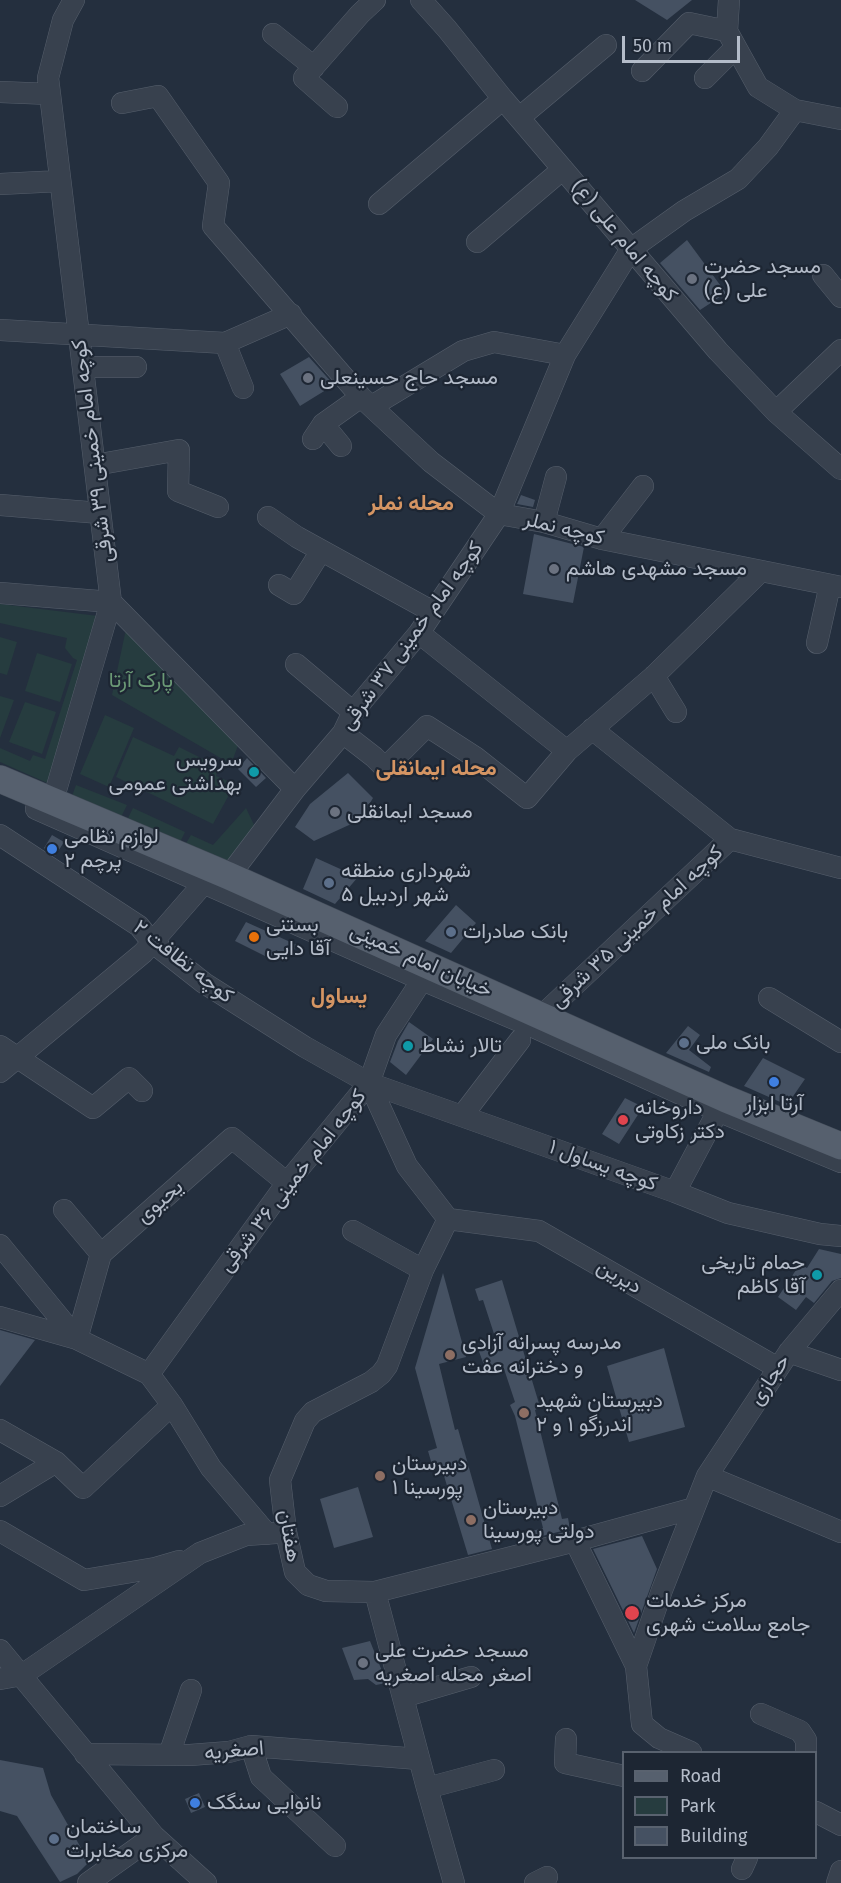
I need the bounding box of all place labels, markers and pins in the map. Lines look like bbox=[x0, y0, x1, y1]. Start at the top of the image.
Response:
place label: مسجد حضرت علی (ع) bbox=[704, 254, 821, 304]
marker: مسجد حضرت علی (ع) bbox=[685, 272, 699, 286]
place label: مسجد حاج حسینعلی bbox=[320, 365, 498, 391]
marker: مسجد حاج حسینعلی bbox=[301, 371, 315, 385]
place label: مسجد مشهدی هاشم bbox=[566, 556, 747, 582]
marker: مسجد مشهدی هاشم bbox=[547, 562, 561, 576]
place label: سرویس بهداشتی عمومی bbox=[108, 747, 242, 797]
marker: سرویس بهداشتی عمومی bbox=[247, 765, 261, 779]
place label: مسجد ایمانقلی bbox=[347, 799, 473, 825]
marker: مسجد ایمانقلی bbox=[328, 805, 342, 819]
place label: لوازم نظامی پرچم ۲ bbox=[64, 824, 159, 874]
marker: لوازم نظامی پرچم ۲ bbox=[45, 842, 59, 856]
place label: شهرداری منطقه ۵ شهر اردبیل bbox=[341, 858, 471, 908]
marker: شهرداری منطقه ۵ شهر اردبیل bbox=[322, 876, 336, 890]
place label: بستنی آقا دایی bbox=[266, 912, 330, 962]
place label: بانک صادرات bbox=[463, 919, 568, 945]
marker: بانک صادرات bbox=[444, 925, 458, 939]
marker: بستنی آقا دایی bbox=[247, 930, 261, 944]
place label: بانک ملی bbox=[696, 1030, 771, 1056]
place label: تالار نشاط bbox=[420, 1033, 502, 1059]
marker: بانک ملی bbox=[677, 1036, 691, 1050]
marker: تالار نشاط bbox=[401, 1039, 415, 1053]
marker: آرتا ابزار bbox=[767, 1075, 781, 1089]
place label: آرتا ابزار bbox=[745, 1091, 803, 1117]
place label: داروخانه دکتر زکاوتی bbox=[635, 1095, 725, 1145]
marker: داروخانه دکتر زکاوتی bbox=[616, 1113, 630, 1127]
place label: حمام تاریخی آقا کاظم bbox=[701, 1250, 805, 1300]
marker: حمام تاریخی آقا کاظم bbox=[810, 1268, 824, 1282]
place label: مدرسه پسرانه آزادی و دخترانه عفت bbox=[462, 1330, 622, 1380]
marker: مدرسه پسرانه آزادی و دخترانه عفت bbox=[443, 1348, 457, 1362]
place label: دبیرستان شهید اندرزگو ۱ و ۲ bbox=[536, 1388, 663, 1438]
marker: دبیرستان شهید اندرزگو ۱ و ۲ bbox=[517, 1406, 531, 1420]
place label: دبیرستان پورسینا ۱ bbox=[392, 1451, 467, 1501]
marker: دبیرستان پورسینا ۱ bbox=[373, 1469, 387, 1483]
place label: دبیرستان دولتی پورسینا bbox=[483, 1495, 594, 1545]
marker: دبیرستان دولتی پورسینا bbox=[464, 1513, 478, 1527]
place label: مرکز خدمات جامع سلامت شهری bbox=[646, 1588, 810, 1638]
marker: مرکز خدمات جامع سلامت شهری bbox=[623, 1604, 641, 1622]
place label: مسجد حضرت علی اصغر محله اصغریه bbox=[375, 1638, 532, 1688]
marker: مسجد حضرت علی اصغر محله اصغریه bbox=[356, 1656, 370, 1670]
place label: نانوایی سنگک bbox=[207, 1790, 321, 1816]
marker: نانوایی سنگک bbox=[188, 1796, 202, 1810]
place label: ساختمان مرکزی مخابرات bbox=[66, 1814, 188, 1864]
marker: ساختمان مرکزی مخابرات bbox=[47, 1832, 61, 1846]

